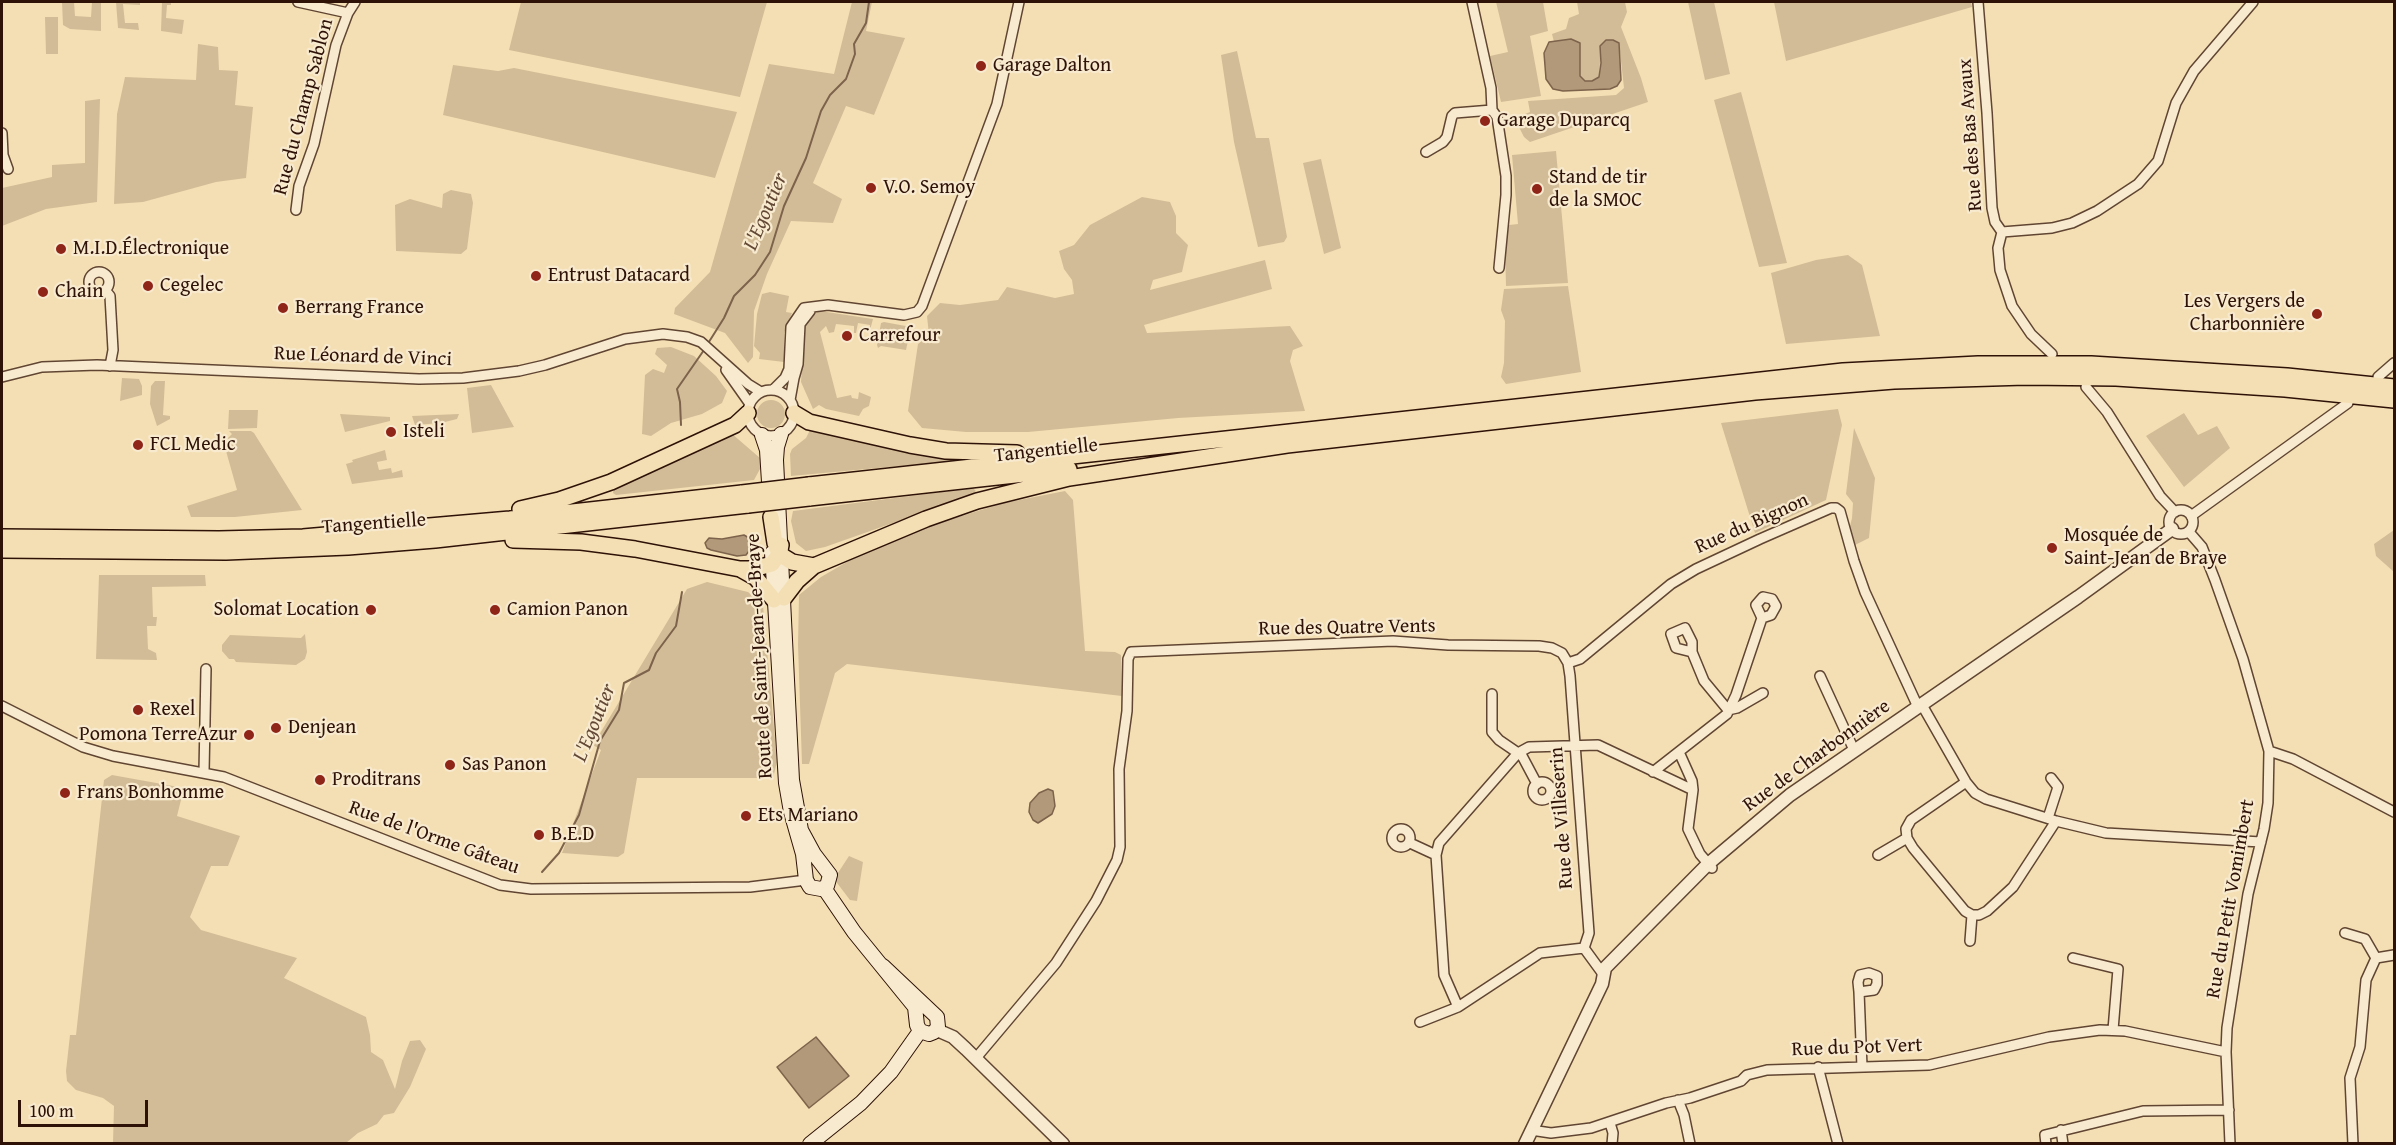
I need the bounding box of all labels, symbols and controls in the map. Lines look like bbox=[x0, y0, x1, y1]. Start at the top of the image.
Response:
street label: Rue du Champ Sablon bbox=[269, 16, 339, 198]
place label: Garage Dalton bbox=[993, 54, 1111, 78]
street label: Rue des Bas Avaux bbox=[1954, 58, 1988, 212]
marker: Garage Dalton bbox=[974, 59, 988, 73]
place label: Garage Duparcq bbox=[1497, 109, 1630, 133]
marker: Garage Duparcq bbox=[1478, 114, 1492, 128]
place label: Stand de tir de la SMOC bbox=[1549, 166, 1647, 213]
water label: L'Egoutier bbox=[738, 170, 794, 254]
place label: V.O. Semoy bbox=[883, 176, 975, 200]
marker: V.O. Semoy bbox=[864, 181, 878, 195]
marker: Stand de tir de la SMOC bbox=[1530, 182, 1544, 196]
place label: M.I.D.Électronique bbox=[73, 237, 229, 261]
marker: M.I.D.Électronique bbox=[54, 242, 68, 256]
place label: Entrust Datacard bbox=[548, 264, 690, 288]
marker: Entrust Datacard bbox=[529, 269, 543, 283]
place label: Cegelec bbox=[160, 274, 223, 298]
marker: Cegelec bbox=[141, 279, 155, 293]
place label: Chain bbox=[55, 280, 103, 304]
marker: Chain bbox=[36, 285, 50, 299]
place label: Les Vergers de Charbonnière bbox=[2184, 290, 2305, 337]
place label: Berrang France bbox=[295, 296, 424, 320]
marker: Berrang France bbox=[276, 301, 290, 315]
marker: Les Vergers de Charbonnière bbox=[2310, 307, 2324, 321]
place label: Carrefour bbox=[859, 324, 941, 348]
marker: Carrefour bbox=[840, 329, 854, 343]
street label: Rue Léonard de Vinci bbox=[274, 342, 452, 372]
place label: Isteli bbox=[403, 420, 445, 444]
marker: Isteli bbox=[384, 425, 398, 439]
place label: FCL Medic bbox=[150, 433, 236, 457]
street label: Tangentielle bbox=[993, 434, 1099, 468]
marker: FCL Medic bbox=[131, 438, 145, 452]
street label: Rue du Bignon bbox=[1692, 488, 1812, 560]
street label: Tangentielle bbox=[321, 508, 427, 540]
place label: Mosquée de Saint-Jean de Braye bbox=[2064, 524, 2227, 571]
street label: Route de Saint-Jean-de-Braye bbox=[742, 533, 778, 779]
marker: Mosquée de Saint-Jean de Braye bbox=[2045, 541, 2059, 555]
place label: Solomat Location bbox=[214, 598, 359, 622]
place label: Camion Panon bbox=[507, 598, 628, 622]
marker: Solomat Location bbox=[364, 603, 378, 617]
marker: Camion Panon bbox=[488, 603, 502, 617]
street label: Rue des Quatre Vents bbox=[1258, 614, 1436, 642]
water label: L'Egoutier bbox=[568, 680, 622, 766]
street label: Rue de Charbonnière bbox=[1739, 695, 1895, 817]
place label: Rexel bbox=[150, 698, 195, 722]
marker: Rexel bbox=[131, 703, 145, 717]
place label: Denjean bbox=[288, 716, 356, 740]
marker: Denjean bbox=[269, 721, 283, 735]
place label: Pomona TerreAzur bbox=[79, 723, 237, 747]
marker: Pomona TerreAzur bbox=[242, 728, 256, 742]
street label: Rue de Villeserin bbox=[1545, 746, 1579, 890]
place label: Sas Panon bbox=[462, 753, 546, 777]
marker: Sas Panon bbox=[443, 758, 457, 772]
place label: Proditrans bbox=[332, 768, 421, 792]
marker: Proditrans bbox=[313, 773, 327, 787]
place label: Frans Bonhomme bbox=[77, 781, 224, 805]
marker: Frans Bonhomme bbox=[58, 786, 72, 800]
street label: Rue de l'Orme Gâteau bbox=[345, 796, 523, 880]
street label: Rue du Petit Vomimbert bbox=[2202, 798, 2260, 1000]
place label: Ets Mariano bbox=[758, 804, 858, 828]
marker: Ets Mariano bbox=[739, 809, 753, 823]
place label: B.E.D bbox=[551, 823, 594, 847]
marker: B.E.D bbox=[532, 828, 546, 842]
street label: Rue du Pot Vert bbox=[1791, 1034, 1923, 1062]
scale bar bbox=[21, 1088, 152, 1126]
text: 100 m bbox=[29, 1097, 74, 1124]

